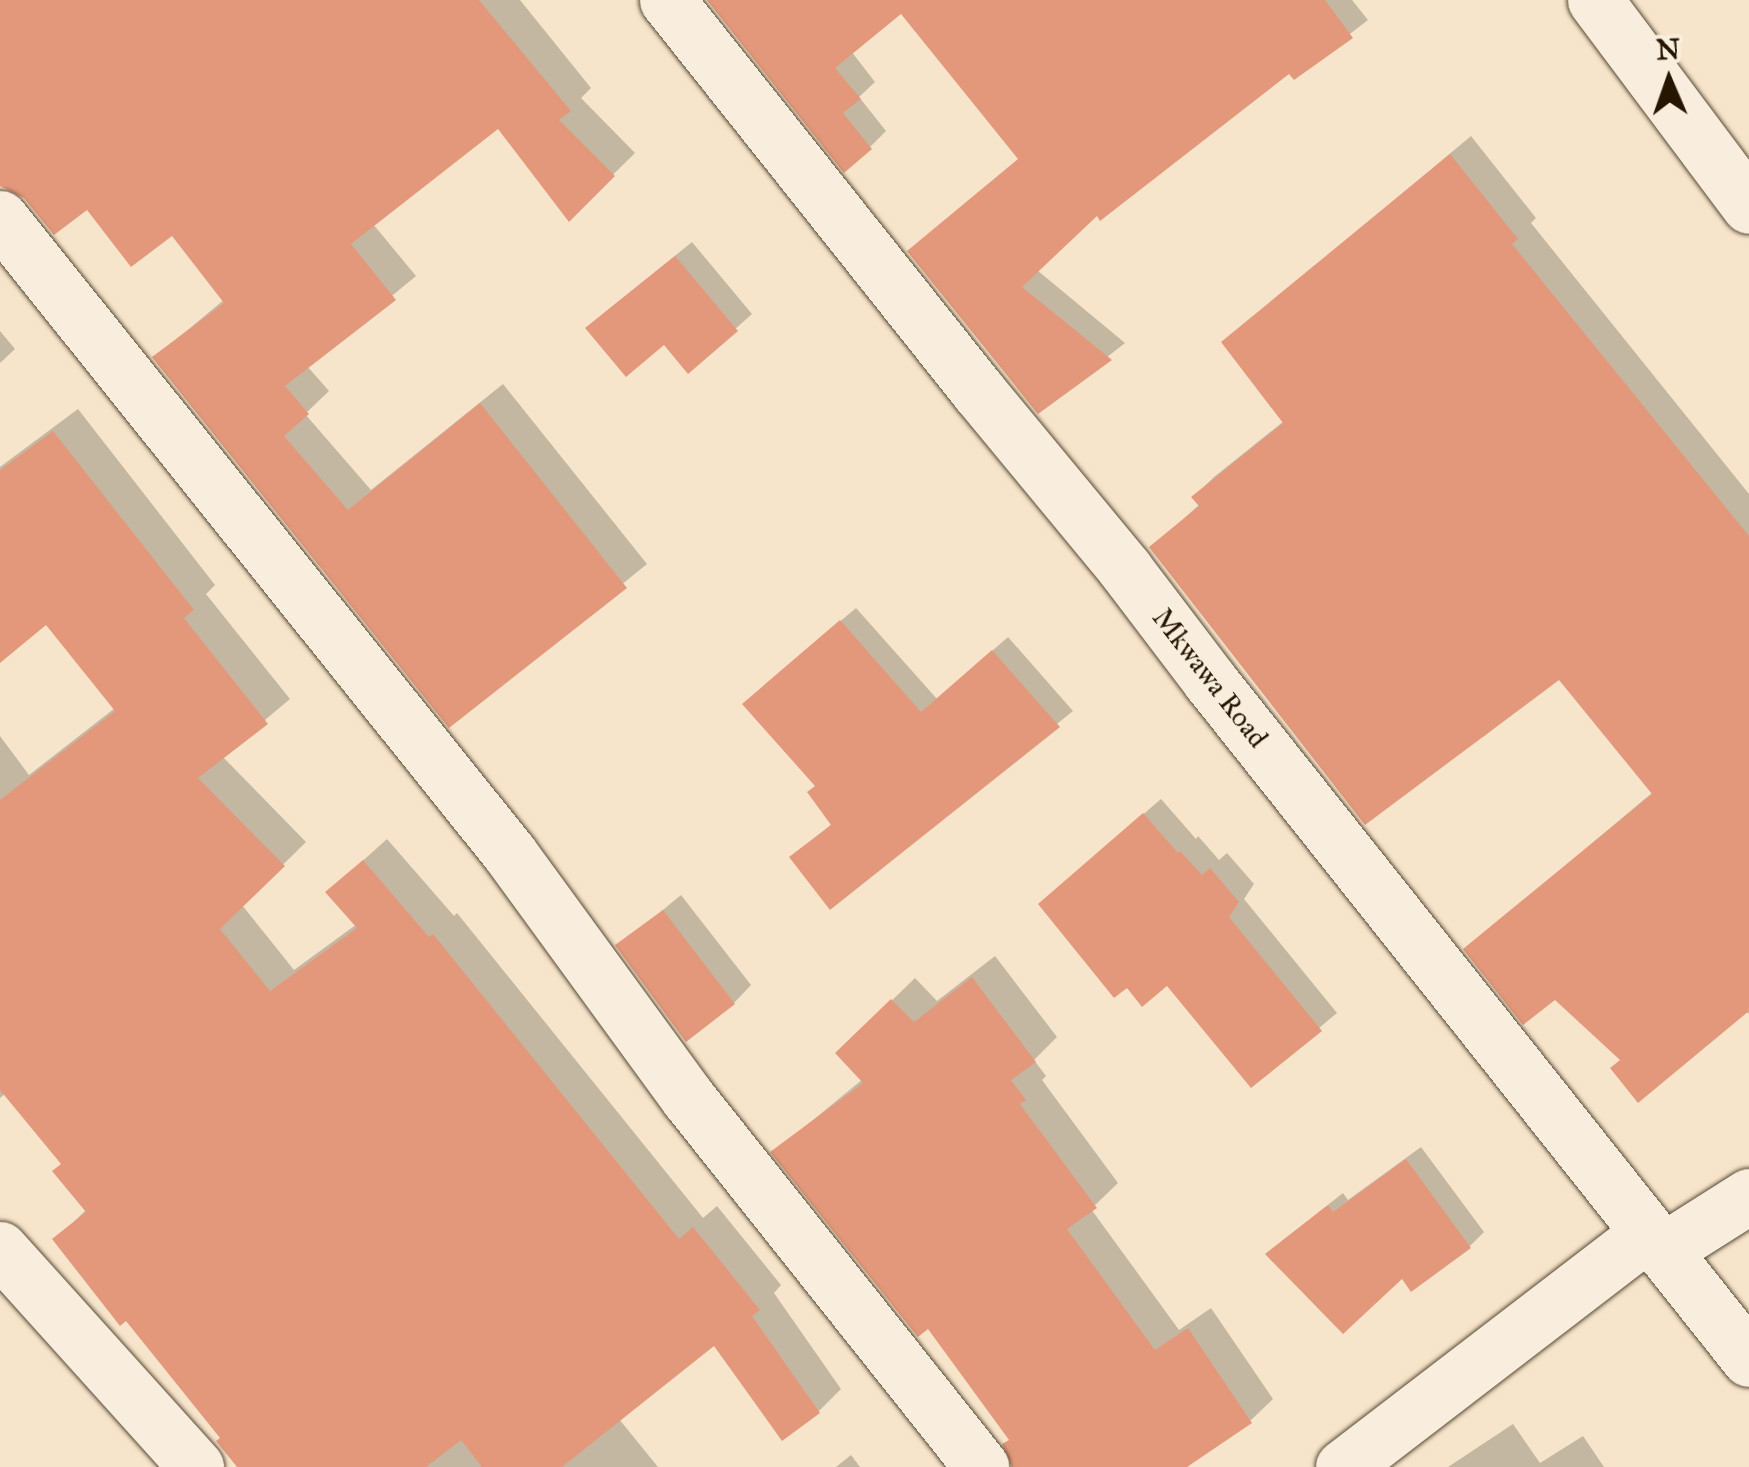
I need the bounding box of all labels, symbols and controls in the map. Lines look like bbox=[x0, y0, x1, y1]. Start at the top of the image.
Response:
north arrow bbox=[1619, 30, 1719, 130]
text: N bbox=[1655, 32, 1680, 67]
street label: Mkwawa Road bbox=[1145, 602, 1275, 754]

